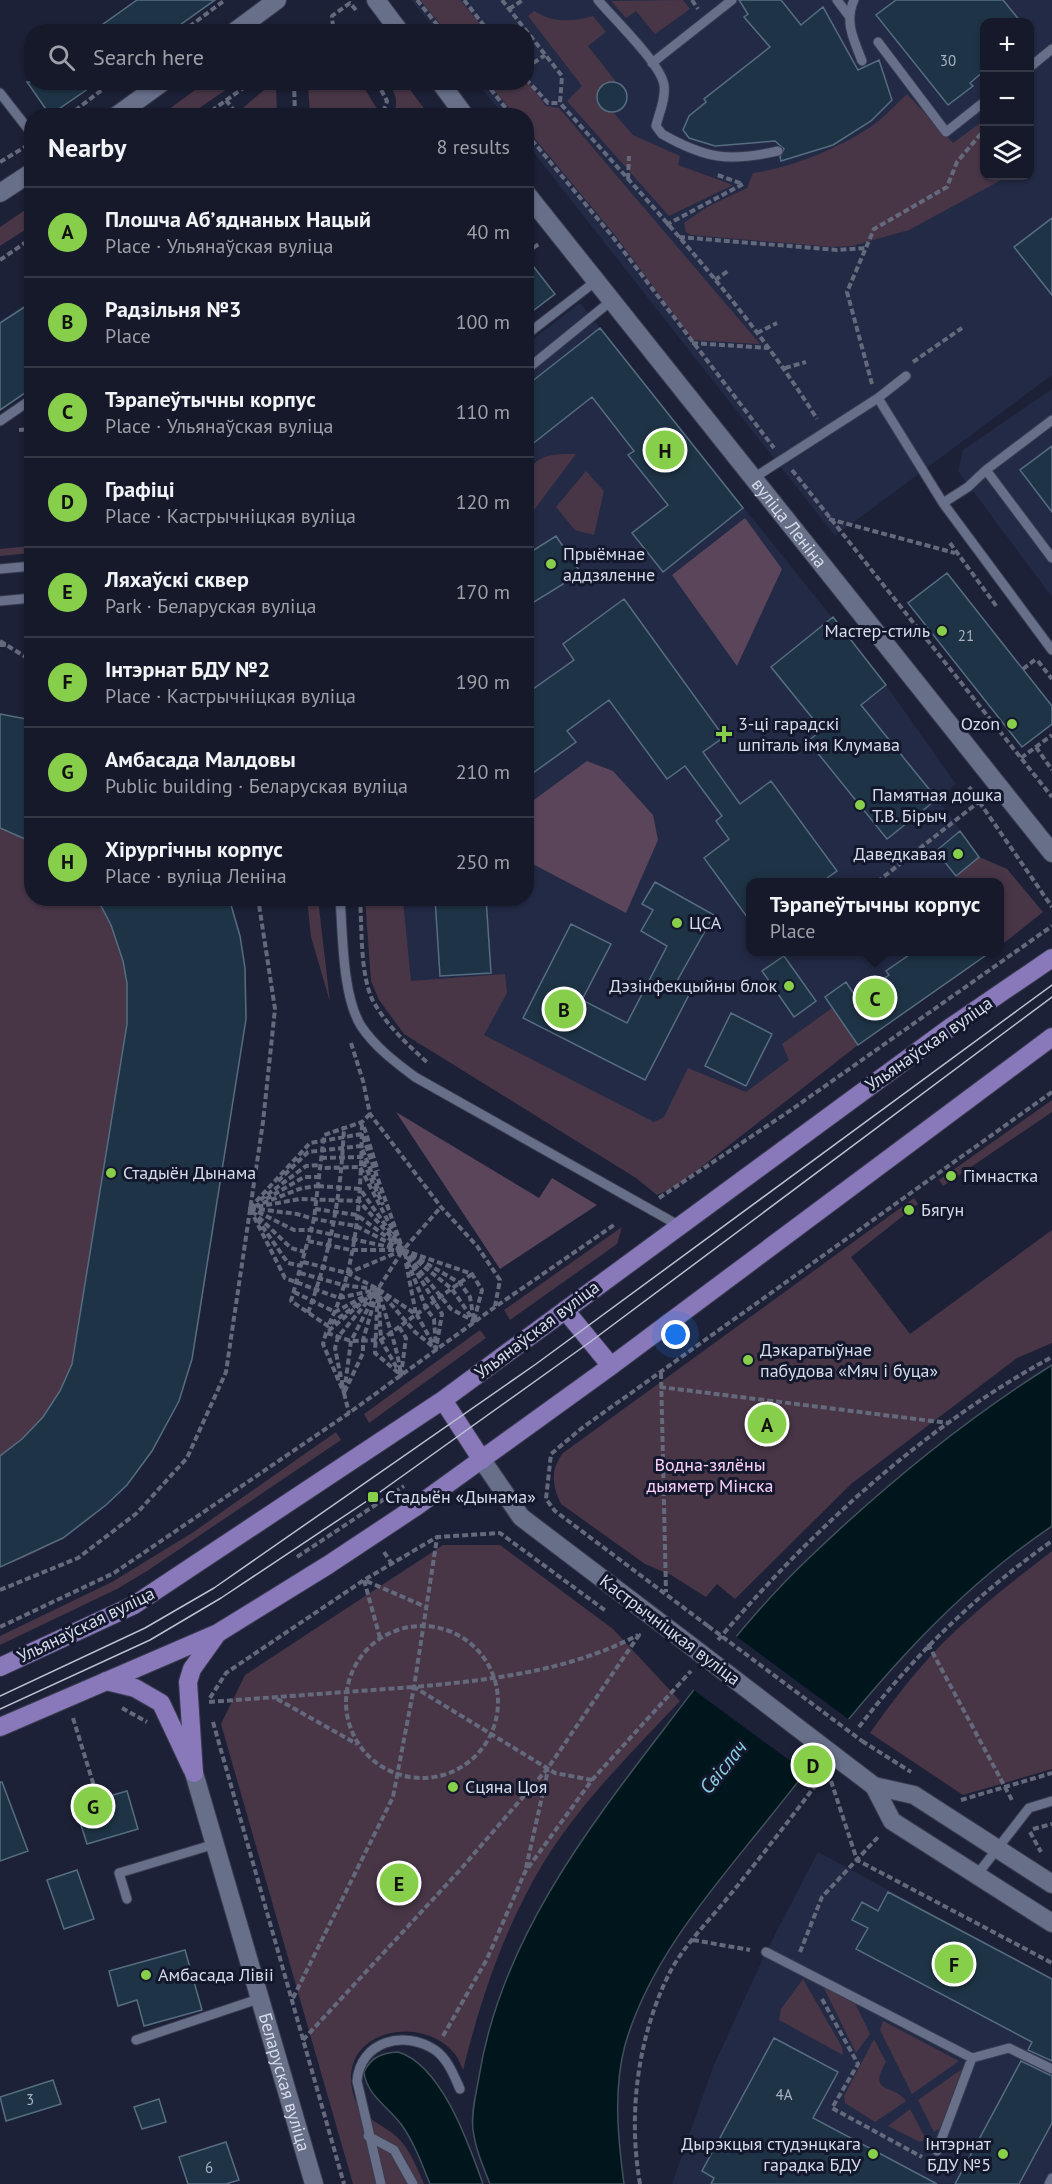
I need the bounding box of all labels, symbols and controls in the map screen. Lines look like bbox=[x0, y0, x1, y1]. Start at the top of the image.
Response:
map controls bbox=[980, 18, 1034, 180]
button: + bbox=[980, 18, 1034, 72]
search box bbox=[24, 24, 534, 90]
icon: search bbox=[45, 41, 78, 74]
text: Search here bbox=[93, 43, 204, 71]
house number: 30 bbox=[940, 51, 956, 70]
button: − bbox=[980, 72, 1034, 126]
button: layers bbox=[980, 126, 1034, 180]
text: Nearby bbox=[48, 131, 126, 164]
text: 8 results bbox=[437, 134, 510, 160]
text: Плошча Абʼяднаных Нацый bbox=[105, 205, 371, 233]
text: A bbox=[61, 219, 74, 245]
text: 40 m bbox=[467, 219, 510, 245]
text: Place · Ульянаўская вуліца bbox=[105, 233, 333, 259]
text: Радзільня №3 bbox=[105, 295, 242, 323]
text: B bbox=[62, 309, 73, 335]
text: 100 m bbox=[456, 309, 510, 335]
text: Place bbox=[105, 323, 151, 349]
text: Тэрапеўтычны корпус bbox=[105, 385, 316, 413]
text: C bbox=[62, 399, 73, 425]
text: 110 m bbox=[456, 399, 510, 425]
text: Place · Ульянаўская вуліца bbox=[105, 413, 333, 439]
pin: H bbox=[646, 428, 684, 472]
street label: вуліца Леніна bbox=[747, 473, 832, 572]
text: Графіці bbox=[105, 475, 175, 503]
text: D bbox=[61, 489, 74, 515]
text: 120 m bbox=[456, 489, 510, 515]
text: Place · Кастрычніцкая вуліца bbox=[105, 503, 356, 529]
place label: Прыёмнае аддзяленне bbox=[563, 542, 655, 586]
marker: Прыёмнае аддзяленне bbox=[544, 557, 558, 571]
text: Ляхаўскі сквер bbox=[105, 565, 249, 593]
text: E bbox=[62, 579, 73, 605]
text: 170 m bbox=[456, 579, 510, 605]
text: Park · Беларуская вуліца bbox=[105, 593, 316, 619]
place label: Мастер-стиль bbox=[825, 619, 930, 642]
marker: Мастер-стиль bbox=[935, 624, 949, 638]
house number: 21 bbox=[958, 626, 974, 645]
text: Інтэрнат БДУ №2 bbox=[105, 655, 270, 683]
text: F bbox=[62, 669, 73, 695]
text: 190 m bbox=[456, 669, 510, 695]
text: Place · Кастрычніцкая вуліца bbox=[105, 683, 356, 709]
place label: 3-ці гарадскі шпіталь імя Клумава bbox=[738, 712, 900, 756]
place label: Ozon bbox=[961, 712, 1000, 735]
marker: Ozon bbox=[1005, 717, 1019, 731]
marker: 3-ці гарадскі шпіталь імя Клумава bbox=[715, 725, 733, 743]
text: Амбасада Малдовы bbox=[105, 745, 296, 773]
text: G bbox=[61, 759, 74, 785]
text: 210 m bbox=[456, 759, 510, 785]
text: Public building · Беларуская вуліца bbox=[105, 773, 408, 799]
place label: Памятная дошка Т.В. Бірыч bbox=[872, 783, 1002, 827]
marker: Памятная дошка Т.В. Бірыч bbox=[853, 798, 867, 812]
text: Хірургічны корпус bbox=[105, 835, 283, 863]
place label: Даведкавая bbox=[854, 842, 946, 865]
marker: Даведкавая bbox=[951, 847, 965, 861]
text: H bbox=[61, 849, 74, 875]
text: 250 m bbox=[456, 849, 510, 875]
text: Place · вуліца Леніна bbox=[105, 863, 287, 889]
popup bbox=[746, 878, 1004, 956]
text: Тэрапеўтычны корпус bbox=[770, 890, 980, 918]
place label: ЦСА bbox=[689, 911, 722, 934]
marker: ЦСА bbox=[670, 916, 684, 930]
text: Place bbox=[770, 918, 815, 944]
place label: Дэзінфекцыйны блок bbox=[609, 974, 777, 997]
pin: C bbox=[856, 976, 894, 1020]
marker: Дэзінфекцыйны блок bbox=[782, 979, 796, 993]
pin: B bbox=[544, 986, 584, 1032]
street label: Ульянаўская вуліца bbox=[861, 991, 997, 1096]
place label: Стадыён Дынама bbox=[123, 1161, 256, 1184]
place label: Гімнастка bbox=[963, 1164, 1038, 1187]
marker: Стадыён Дынама bbox=[104, 1166, 118, 1180]
marker: Гімнастка bbox=[944, 1169, 958, 1183]
place label: Бягун bbox=[921, 1198, 964, 1221]
marker: Бягун bbox=[902, 1203, 916, 1217]
street label: Ульянаўская вуліца bbox=[470, 1275, 604, 1384]
your location bbox=[661, 1320, 690, 1349]
place label: Дэкаратыўнае пабудова «Мяч і буца» bbox=[760, 1338, 938, 1382]
marker: Дэкаратыўнае пабудова «Мяч і буца» bbox=[741, 1353, 755, 1367]
pin: A bbox=[748, 1402, 786, 1446]
park label: Водна-зялёны дыяметр Мінска bbox=[646, 1453, 774, 1497]
place label: Стадыён «Дынама» bbox=[385, 1485, 536, 1508]
marker: Стадыён «Дынама» bbox=[366, 1490, 380, 1504]
street label: Кастрычніцкая вуліца bbox=[595, 1569, 745, 1690]
street label: Ульянаўская вуліца bbox=[13, 1581, 158, 1668]
water label: Свіслач bbox=[693, 1734, 753, 1799]
pin: D bbox=[794, 1742, 832, 1788]
place label: Сцяна Цоя bbox=[465, 1775, 547, 1798]
marker: Сцяна Цоя bbox=[446, 1780, 460, 1794]
pin: G bbox=[74, 1784, 112, 1828]
pin: E bbox=[380, 1860, 418, 1906]
pin: F bbox=[934, 1942, 974, 1986]
place label: Амбасада Лівіі bbox=[158, 1963, 274, 1986]
marker: Амбасада Лівіі bbox=[139, 1968, 153, 1982]
street label: Беларуская вуліца bbox=[254, 2010, 316, 2154]
house number: 4А bbox=[776, 2085, 793, 2104]
house number: 3 bbox=[26, 2090, 34, 2109]
place label: Дырэкцыя студэнцкага гарадка БДУ bbox=[681, 2132, 861, 2176]
place label: Інтэрнат БДУ №5 bbox=[925, 2132, 992, 2176]
marker: Дырэкцыя студэнцкага гарадка БДУ bbox=[866, 2147, 880, 2161]
marker: Інтэрнат БДУ №5 bbox=[996, 2147, 1010, 2161]
house number: 6 bbox=[205, 2158, 213, 2177]

